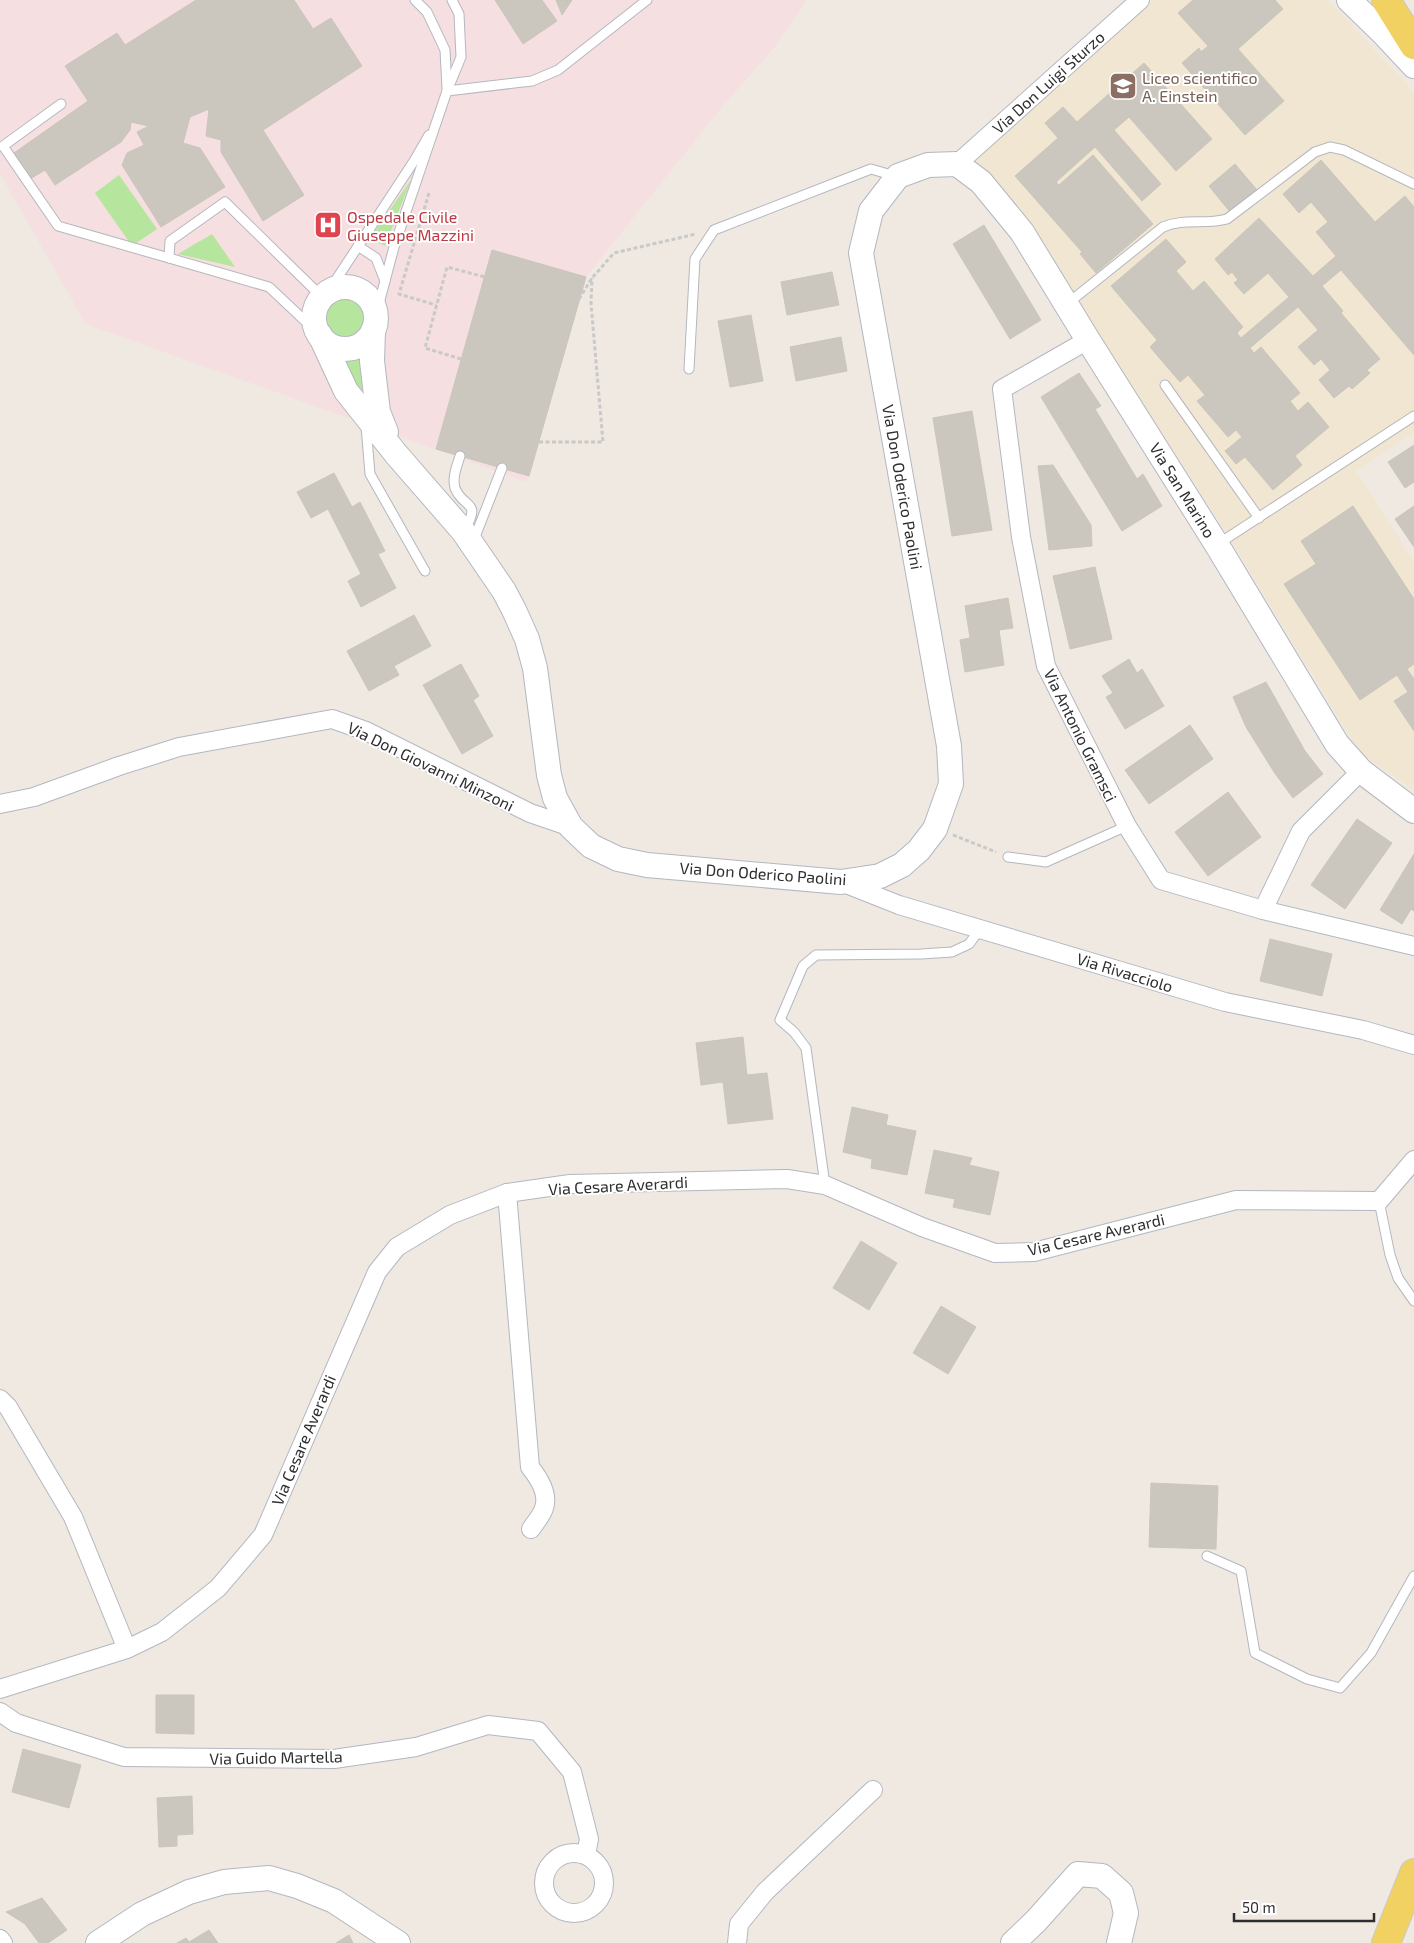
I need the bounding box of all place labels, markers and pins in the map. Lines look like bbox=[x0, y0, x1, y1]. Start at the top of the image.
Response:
place label: Liceo scientifico A. Einstein bbox=[1142, 68, 1258, 105]
school or university icon: Liceo scientifico A. Einstein bbox=[1108, 71, 1138, 101]
place label: Ospedale Civile Giuseppe Mazzini bbox=[347, 207, 474, 244]
hospital icon: Ospedale Civile Giuseppe Mazzini bbox=[313, 210, 343, 240]

